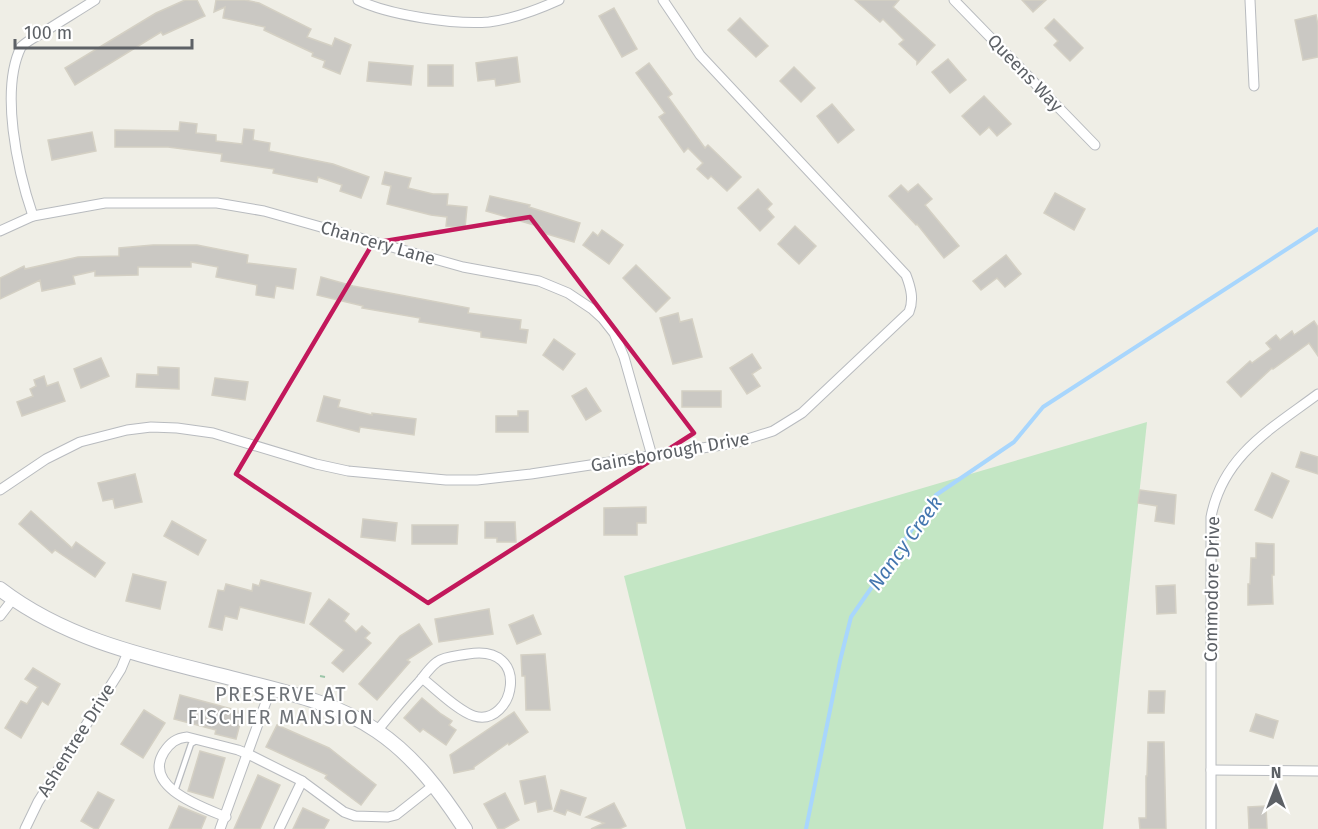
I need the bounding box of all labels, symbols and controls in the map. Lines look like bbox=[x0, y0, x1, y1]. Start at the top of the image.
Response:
scale bar bbox=[15, 12, 192, 50]
text: 100 m bbox=[24, 22, 72, 44]
street label: Queens Way bbox=[983, 30, 1067, 116]
street label: Chancery Lane bbox=[318, 216, 438, 270]
street label: Gainsborough Drive bbox=[589, 427, 751, 477]
water label: Nancy Creek bbox=[863, 491, 947, 595]
street label: Commodore Drive bbox=[1200, 516, 1224, 662]
street label: Ashentree Drive bbox=[32, 679, 120, 801]
district label: PRESERVE AT FISCHER MANSION bbox=[188, 682, 375, 729]
north arrow bbox=[1246, 757, 1306, 817]
text: N bbox=[1271, 763, 1281, 782]

